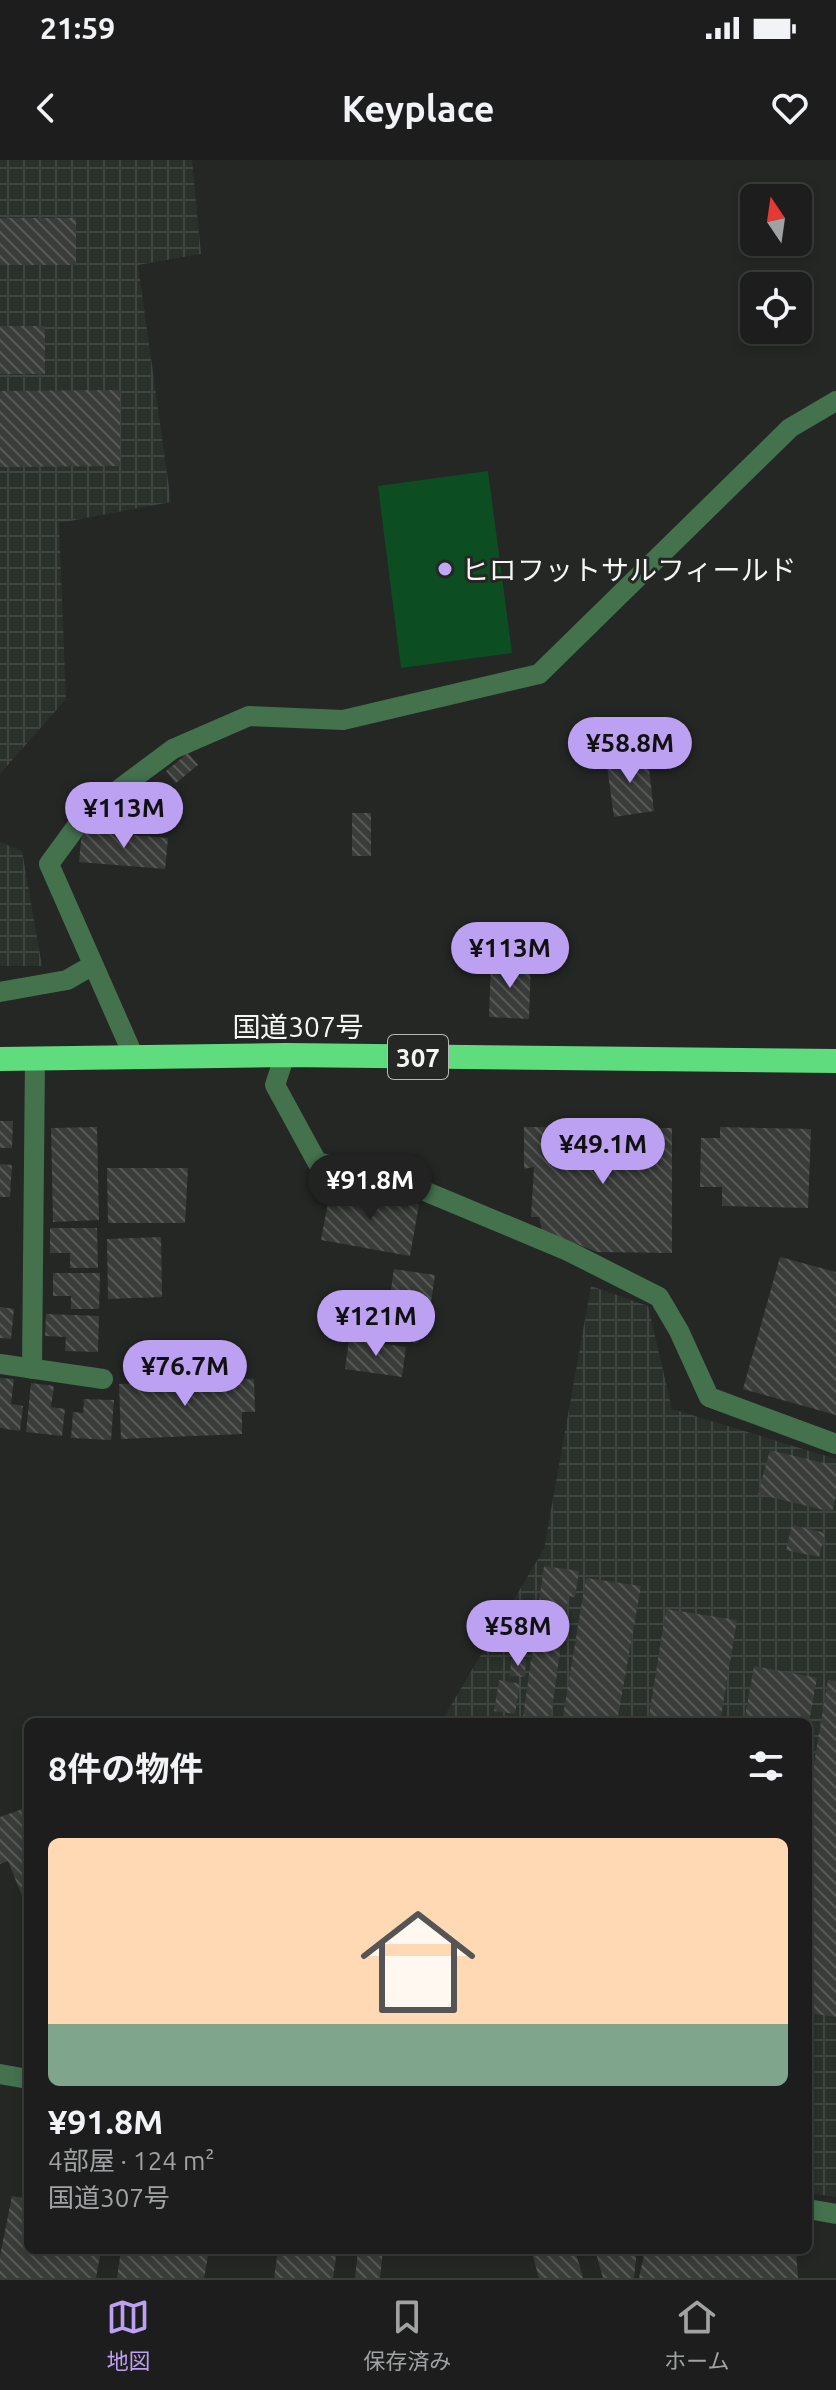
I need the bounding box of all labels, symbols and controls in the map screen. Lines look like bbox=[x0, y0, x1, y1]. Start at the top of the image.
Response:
text: 21:59 bbox=[40, 11, 115, 45]
icon: back bbox=[24, 86, 68, 130]
icon: heart bbox=[768, 86, 812, 130]
text: Keyplace bbox=[342, 88, 494, 129]
north arrow bbox=[740, 184, 812, 256]
map controls bbox=[740, 184, 812, 344]
button: locate bbox=[740, 272, 812, 344]
place label: ヒロフットサルフィールド bbox=[461, 554, 796, 585]
marker: ヒロフットサルフィールド bbox=[436, 560, 454, 578]
pin: ¥58.8M bbox=[565, 717, 695, 785]
text: ¥58.8M bbox=[586, 728, 674, 757]
pin: ¥113M bbox=[68, 782, 180, 850]
text: ¥113M bbox=[83, 793, 165, 822]
pin: ¥113M bbox=[454, 922, 566, 990]
text: ¥113M bbox=[469, 933, 551, 962]
street label: 国道307号 bbox=[232, 1011, 364, 1042]
road number: 307 bbox=[388, 1035, 448, 1079]
pin: ¥49.1M bbox=[538, 1118, 668, 1186]
text: ¥49.1M bbox=[559, 1129, 647, 1158]
pin: ¥91.8M bbox=[305, 1154, 435, 1222]
text: ¥91.8M bbox=[326, 1165, 414, 1194]
pin: ¥121M bbox=[320, 1290, 432, 1358]
text: ¥121M bbox=[335, 1301, 417, 1330]
pin: ¥76.7M bbox=[120, 1340, 250, 1408]
text: ¥76.7M bbox=[141, 1351, 229, 1380]
pin: ¥58M bbox=[471, 1600, 565, 1668]
text: ¥58M bbox=[484, 1611, 552, 1640]
icon: filters bbox=[744, 1744, 788, 1788]
text: 8件の物件 bbox=[48, 1749, 203, 1787]
icon: home bbox=[346, 1890, 490, 2034]
text: ¥91.8M bbox=[48, 2102, 163, 2140]
text: 4部屋 · 124 m² bbox=[48, 2146, 215, 2175]
text: 国道307号 bbox=[48, 2183, 170, 2212]
tab: 地図 bbox=[106, 2295, 150, 2375]
tab: 保存済み bbox=[363, 2295, 451, 2375]
tab: ホーム bbox=[664, 2295, 730, 2375]

